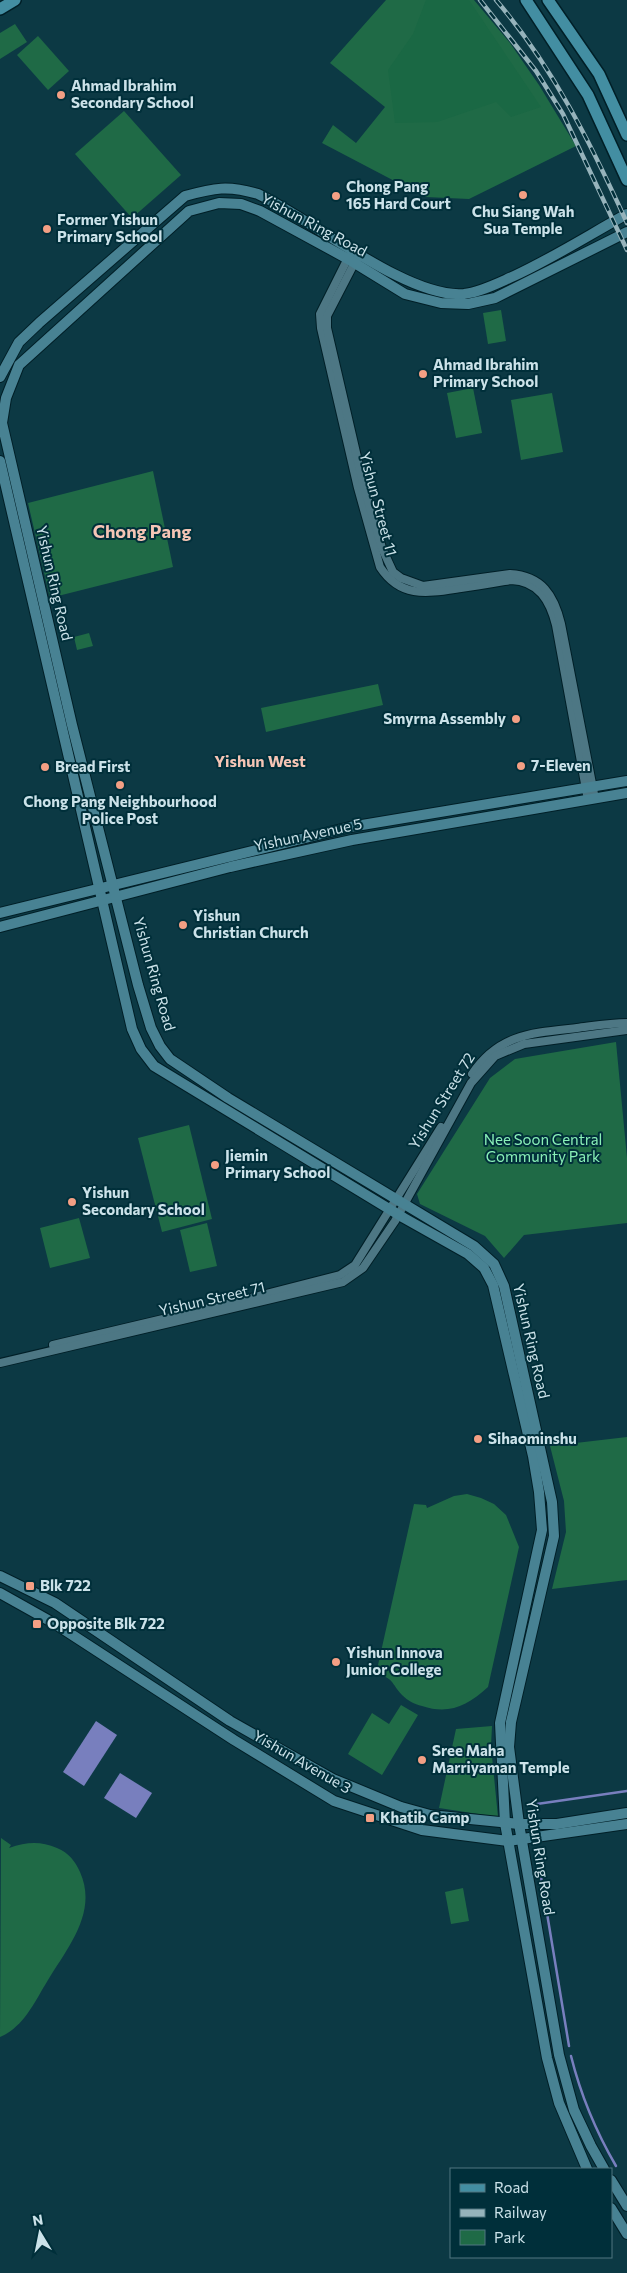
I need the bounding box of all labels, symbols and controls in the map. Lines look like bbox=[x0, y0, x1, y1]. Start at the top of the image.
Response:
place label: Ahmad Ibrahim Secondary School bbox=[71, 76, 194, 111]
marker: Ahmad Ibrahim Secondary School bbox=[55, 89, 67, 101]
place label: Chong Pang 165 Hard Court bbox=[346, 177, 451, 212]
street label: Yishun Ring Road bbox=[258, 189, 371, 260]
marker: Chu Siang Wah Sua Temple bbox=[517, 189, 529, 201]
marker: Chong Pang 165 Hard Court bbox=[330, 190, 342, 202]
place label: Chu Siang Wah Sua Temple bbox=[472, 202, 574, 237]
place label: Former Yishun Primary School bbox=[57, 210, 162, 245]
marker: Former Yishun Primary School bbox=[41, 223, 53, 235]
place label: Ahmad Ibrahim Primary School bbox=[433, 355, 539, 390]
marker: Ahmad Ibrahim Primary School bbox=[417, 368, 429, 380]
street label: Yishun Street 11 bbox=[356, 450, 402, 558]
district label: Chong Pang bbox=[93, 520, 191, 542]
street label: Yishun Ring Road bbox=[33, 524, 77, 642]
place label: Smyrna Assembly bbox=[383, 709, 507, 727]
marker: Smyrna Assembly bbox=[510, 713, 522, 725]
district label: Yishun West bbox=[214, 751, 306, 770]
place label: 7-Eleven bbox=[531, 756, 591, 774]
place label: Bread First bbox=[55, 757, 130, 775]
marker: 7-Eleven bbox=[515, 760, 527, 772]
marker: Bread First bbox=[39, 761, 51, 773]
marker: Chong Pang Neighbourhood Police Post bbox=[114, 779, 126, 791]
place label: Chong Pang Neighbourhood Police Post bbox=[23, 792, 217, 827]
street label: Yishun Avenue 5 bbox=[252, 814, 364, 854]
place label: Yishun Christian Church bbox=[193, 906, 309, 941]
street label: Yishun Ring Road bbox=[130, 915, 180, 1033]
marker: Yishun Christian Church bbox=[177, 919, 189, 931]
street label: Yishun Street 72 bbox=[404, 1049, 478, 1152]
park label: Nee Soon Central Community Park bbox=[484, 1130, 602, 1165]
place label: Jiemin Primary School bbox=[225, 1146, 330, 1181]
marker: Jiemin Primary School bbox=[209, 1159, 221, 1171]
place label: Yishun Secondary School bbox=[82, 1183, 205, 1218]
marker: Yishun Secondary School bbox=[66, 1196, 78, 1208]
street label: Yishun Street 71 bbox=[157, 1277, 267, 1319]
street label: Yishun Ring Road bbox=[510, 1282, 554, 1400]
place label: Sihaominshu bbox=[488, 1429, 577, 1447]
marker: Sihaominshu bbox=[472, 1433, 484, 1445]
place label: Blk 722 bbox=[40, 1576, 91, 1594]
marker: Blk 722 bbox=[24, 1580, 36, 1592]
place label: Opposite Blk 722 bbox=[47, 1614, 165, 1632]
marker: Opposite Blk 722 bbox=[31, 1618, 43, 1630]
place label: Yishun Innova Junior College bbox=[346, 1643, 443, 1678]
marker: Yishun Innova Junior College bbox=[330, 1656, 342, 1668]
street label: Yishun Avenue 3 bbox=[250, 1726, 355, 1797]
place label: Sree Maha Marriyaman Temple bbox=[432, 1741, 570, 1776]
marker: Sree Maha Marriyaman Temple bbox=[416, 1754, 428, 1766]
street label: Yishun Ring Road bbox=[523, 1797, 559, 1916]
place label: Khatib Camp bbox=[380, 1808, 470, 1826]
marker: Khatib Camp bbox=[364, 1812, 376, 1824]
legend bbox=[450, 2168, 612, 2258]
text: Road bbox=[494, 2178, 529, 2196]
text: Railway bbox=[494, 2203, 547, 2221]
north arrow bbox=[15, 2208, 65, 2258]
text: N bbox=[31, 2210, 44, 2229]
text: Park bbox=[494, 2228, 525, 2246]

